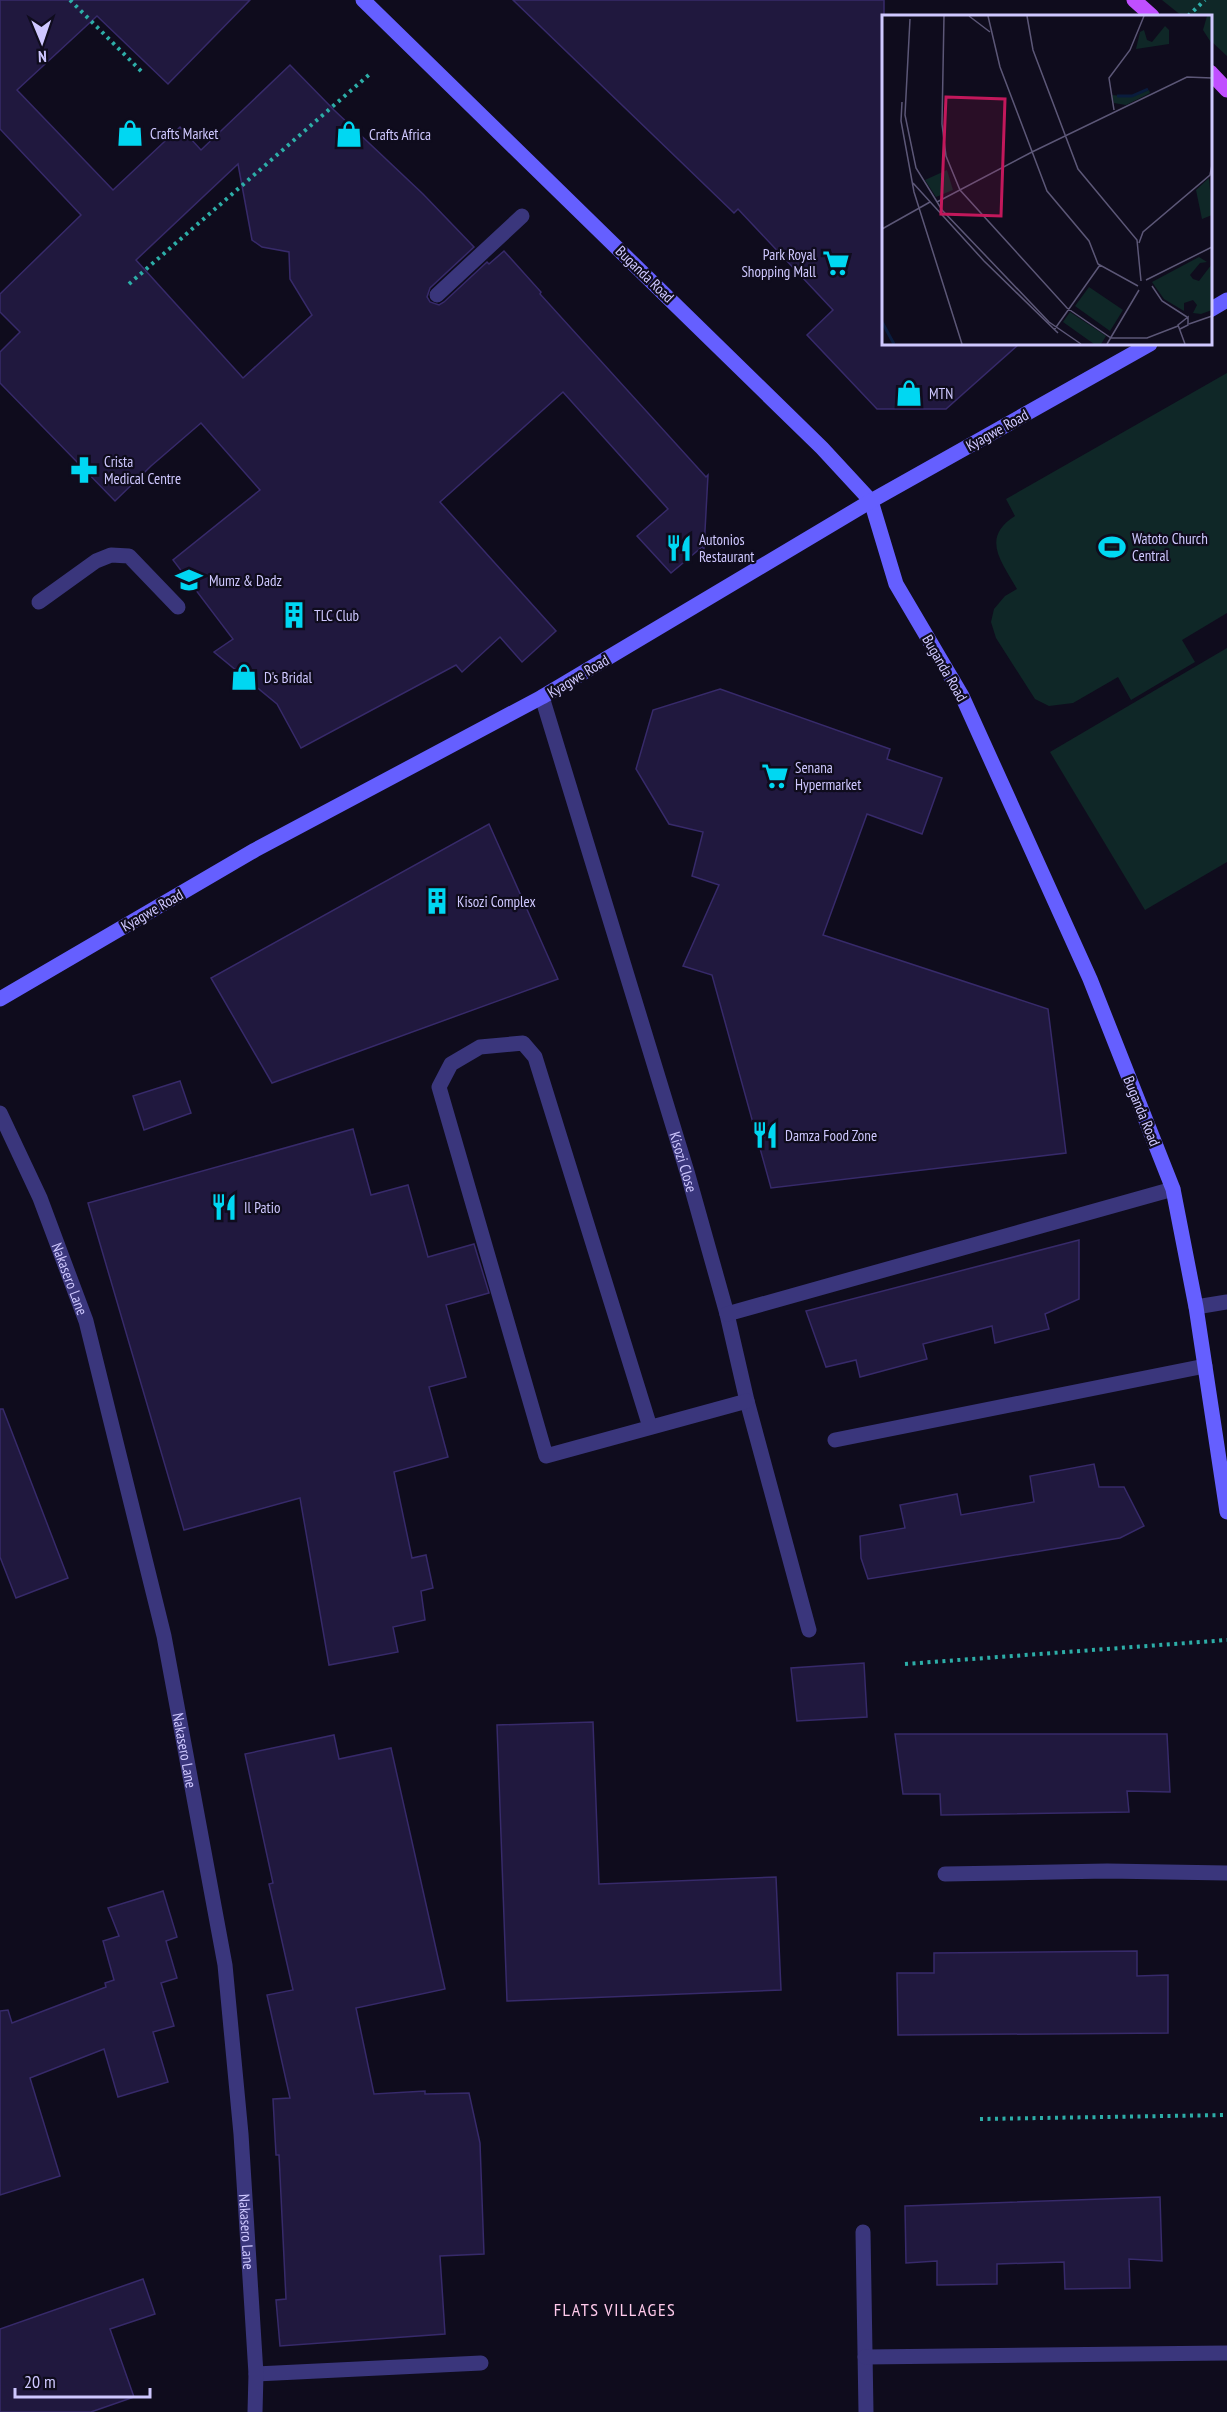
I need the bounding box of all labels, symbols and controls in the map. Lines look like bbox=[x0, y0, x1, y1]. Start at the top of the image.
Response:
north arrow bbox=[12, 12, 72, 72]
inset map bbox=[882, 15, 1212, 345]
text: N bbox=[38, 47, 47, 67]
shop icon: Crafts Market bbox=[115, 118, 145, 148]
shop icon: Crafts Africa bbox=[334, 119, 364, 149]
place label: Crafts Market bbox=[150, 124, 219, 143]
place label: Crafts Africa bbox=[369, 125, 431, 144]
street label: Buganda Road bbox=[612, 241, 678, 307]
place label: Park Royal Shopping Mall bbox=[741, 245, 816, 281]
supermarket icon: Park Royal Shopping Mall bbox=[821, 248, 851, 278]
shop icon: MTN bbox=[894, 378, 924, 408]
place label: MTN bbox=[929, 384, 953, 403]
street label: Kyagwe Road bbox=[962, 405, 1032, 455]
place label: Crista Medical Centre bbox=[104, 452, 181, 488]
pharmacy icon: Crista Medical Centre bbox=[69, 455, 99, 485]
place label: Watoto Church Central bbox=[1132, 529, 1208, 565]
place label: Autonios Restaurant bbox=[699, 530, 754, 566]
sports icon: Watoto Church Central bbox=[1097, 532, 1127, 562]
restaurant icon: Autonios Restaurant bbox=[664, 533, 694, 563]
school or university icon: Mumz & Dadz bbox=[174, 565, 204, 595]
place label: Mumz & Dadz bbox=[209, 571, 282, 590]
building icon: TLC Club bbox=[279, 600, 309, 630]
place label: TLC Club bbox=[314, 606, 359, 625]
street label: Buganda Road bbox=[918, 631, 972, 705]
street label: Kyagwe Road bbox=[544, 650, 612, 702]
shop icon: D's Bridal bbox=[229, 662, 259, 692]
place label: D's Bridal bbox=[264, 668, 313, 687]
place label: Senana Hypermarket bbox=[795, 758, 861, 794]
supermarket icon: Senana Hypermarket bbox=[760, 761, 790, 791]
street label: Kyagwe Road bbox=[118, 885, 186, 935]
building icon: Kisozi Complex bbox=[422, 886, 452, 916]
place label: Kisozi Complex bbox=[457, 892, 536, 911]
street label: Buganda Road bbox=[1119, 1073, 1165, 1149]
restaurant icon: Damza Food Zone bbox=[750, 1120, 780, 1150]
place label: Damza Food Zone bbox=[785, 1126, 877, 1145]
street label: Kisozi Close bbox=[666, 1129, 702, 1194]
restaurant icon: Il Patio bbox=[209, 1192, 239, 1222]
place label: Il Patio bbox=[244, 1198, 280, 1217]
street label: Nakasero Lane bbox=[48, 1240, 92, 1317]
street label: Nakasero Lane bbox=[169, 1711, 201, 1789]
street label: Nakasero Lane bbox=[235, 2193, 259, 2270]
district label: FLATS VILLAGES bbox=[554, 2298, 676, 2321]
scale bar bbox=[15, 2361, 150, 2399]
text: 20 m bbox=[24, 2370, 56, 2393]

